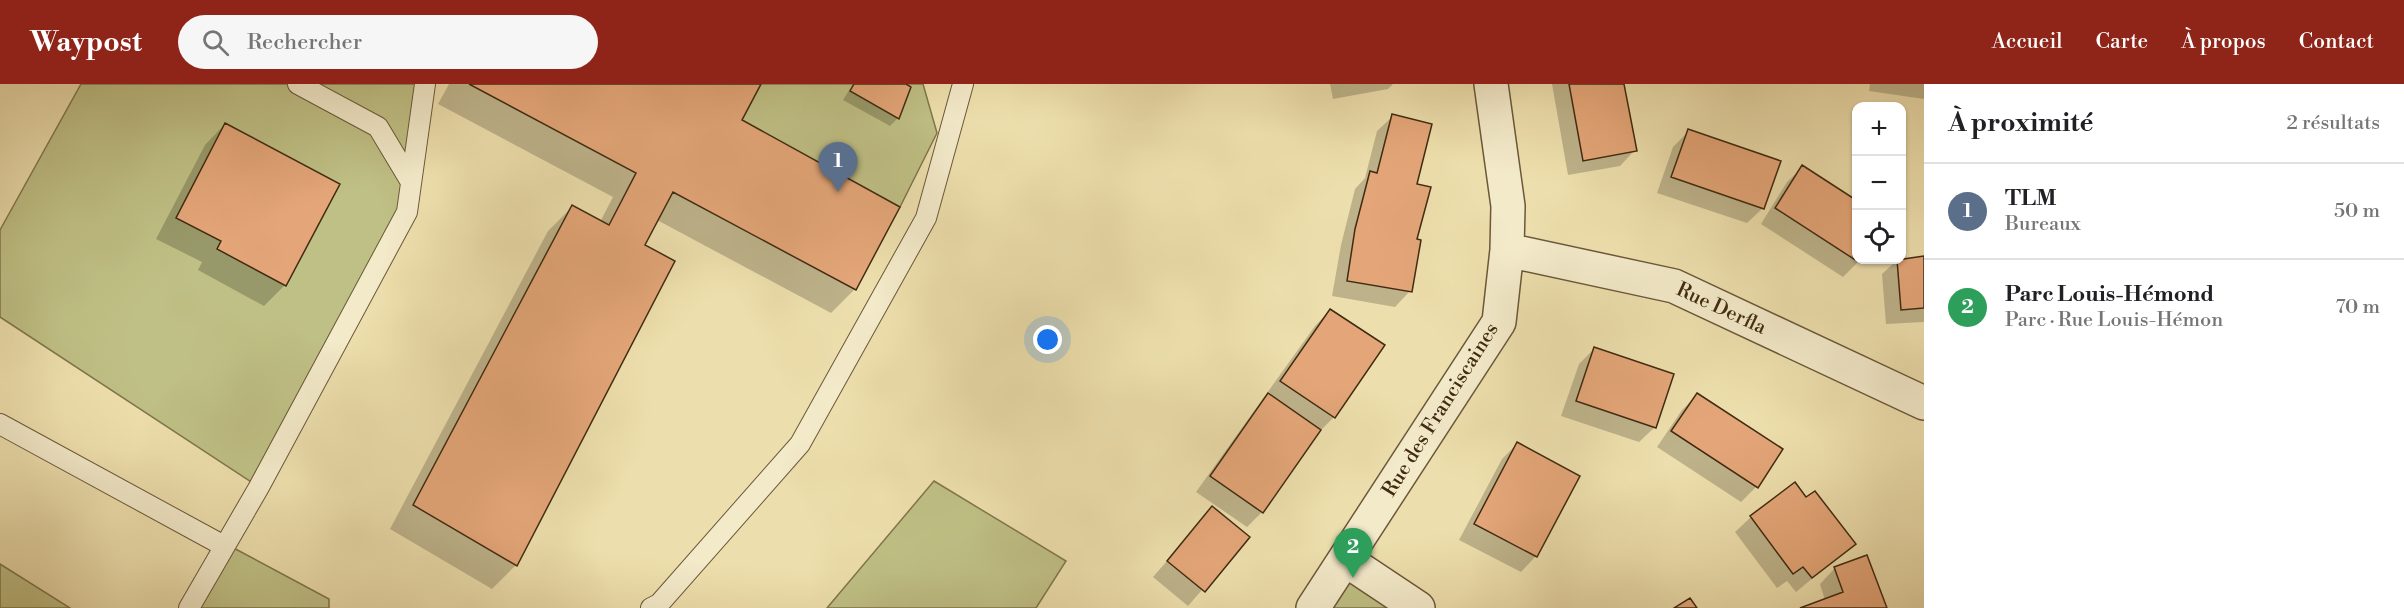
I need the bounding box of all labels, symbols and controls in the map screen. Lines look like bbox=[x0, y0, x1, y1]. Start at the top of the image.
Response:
search box bbox=[178, 15, 598, 69]
text: Waypost bbox=[30, 25, 142, 60]
icon: search bbox=[199, 26, 232, 59]
text: Rechercher bbox=[247, 29, 362, 56]
text: Accueil bbox=[1992, 29, 2063, 55]
text: Carte bbox=[2096, 29, 2148, 55]
text: À propos bbox=[2181, 29, 2266, 55]
text: Contact bbox=[2299, 29, 2374, 55]
map controls bbox=[1852, 102, 1906, 264]
button: + bbox=[1852, 102, 1906, 156]
text: À proximité bbox=[1948, 107, 2093, 139]
text: 2 résultats bbox=[2286, 111, 2380, 136]
pin: 1 bbox=[818, 142, 858, 192]
button: − bbox=[1852, 156, 1906, 210]
text: TLM bbox=[2005, 185, 2056, 212]
text: 1 bbox=[1963, 199, 1972, 224]
text: 50 m bbox=[2334, 199, 2380, 224]
button: locate bbox=[1852, 210, 1906, 264]
text: Bureaux bbox=[2005, 212, 2081, 237]
street label: Rue Derfla bbox=[1672, 277, 1771, 341]
text: Parc Louis-Hémond bbox=[2005, 281, 2214, 308]
text: 2 bbox=[1961, 295, 1974, 320]
text: 70 m bbox=[2336, 295, 2380, 320]
text: Parc · Rue Louis-Hémon bbox=[2005, 308, 2223, 333]
street label: Rue des Franciscaines bbox=[1377, 318, 1505, 502]
your location bbox=[1033, 325, 1062, 354]
pin: 2 bbox=[1334, 528, 1372, 578]

